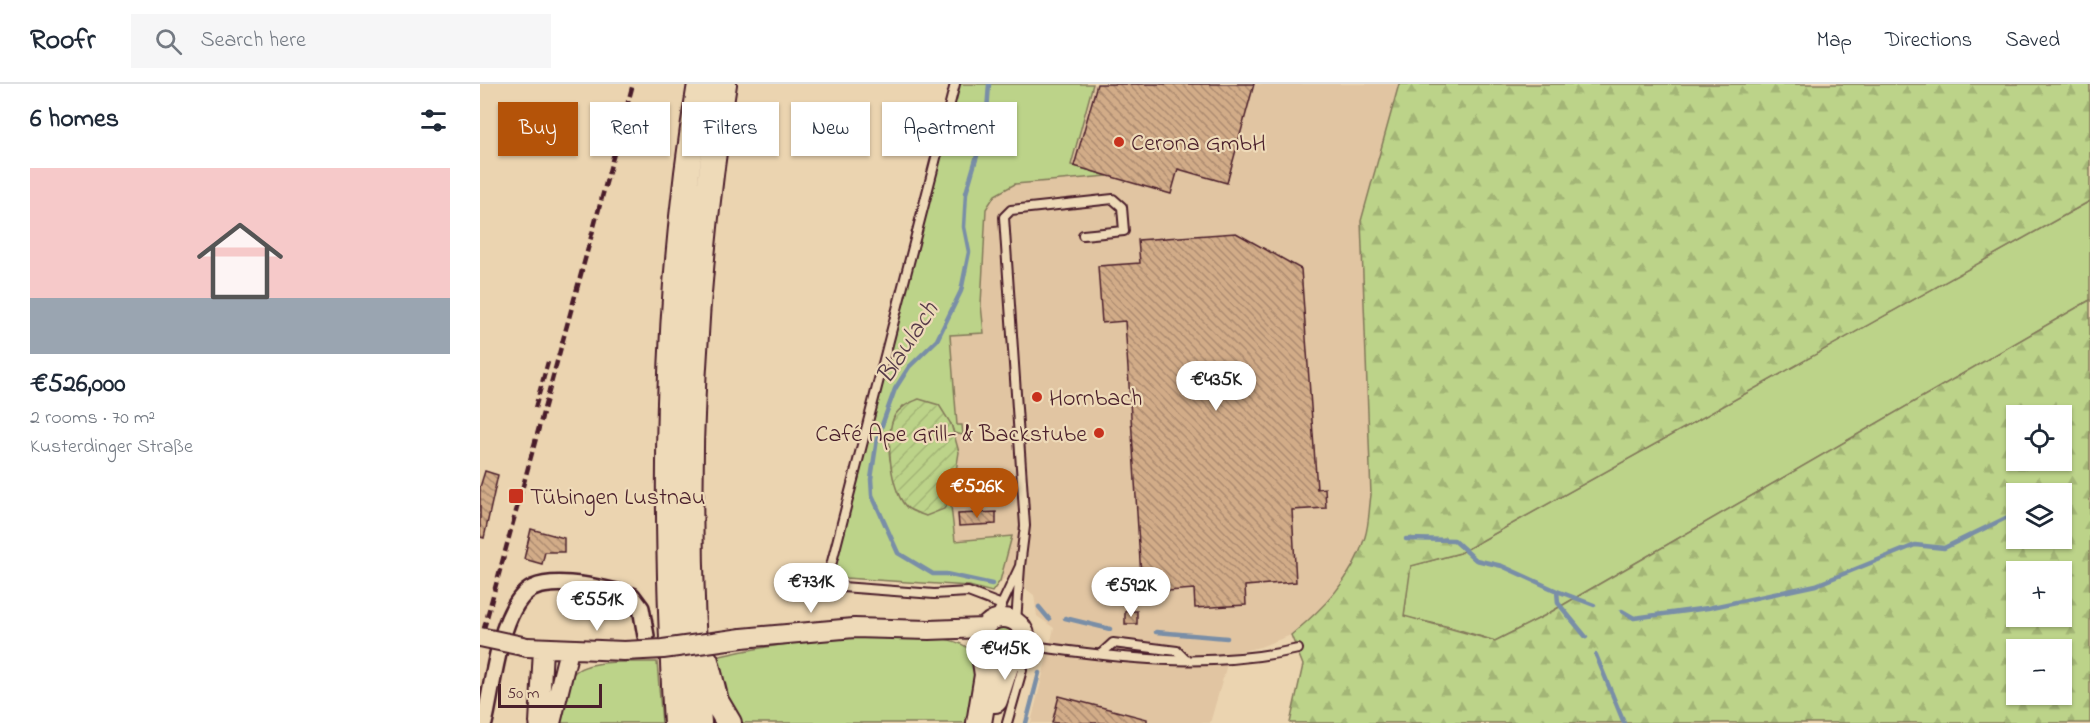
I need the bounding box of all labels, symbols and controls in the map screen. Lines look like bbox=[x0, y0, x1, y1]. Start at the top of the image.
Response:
search box bbox=[131, 14, 551, 68]
text: Roofr bbox=[30, 21, 95, 62]
icon: search bbox=[152, 25, 185, 58]
text: Search here bbox=[200, 25, 306, 57]
text: Map bbox=[1816, 26, 1852, 56]
text: Directions bbox=[1885, 26, 1972, 56]
text: Saved bbox=[2005, 26, 2060, 56]
text: 6 homes bbox=[30, 101, 119, 139]
chip: Buy bbox=[498, 102, 578, 156]
chip: Rent bbox=[590, 102, 670, 156]
chip: Filters bbox=[682, 102, 779, 156]
chip: New bbox=[791, 102, 870, 156]
chip: Apartment bbox=[882, 102, 1017, 156]
icon: filters bbox=[417, 104, 450, 137]
place label: Cerona GmbH bbox=[1131, 127, 1266, 162]
marker: Cerona GmbH bbox=[1112, 135, 1126, 149]
icon: home bbox=[186, 207, 294, 315]
water label: Blaulach bbox=[868, 294, 950, 392]
pin: €435K bbox=[1174, 361, 1258, 412]
text: €526,000 bbox=[30, 366, 126, 404]
text: €435K bbox=[1190, 366, 1242, 395]
place label: Hornbach bbox=[1049, 382, 1142, 417]
marker: Hornbach bbox=[1030, 390, 1044, 404]
text: 2 rooms · 70 m² bbox=[30, 404, 155, 433]
map controls bbox=[2006, 405, 2072, 705]
button: locate bbox=[2006, 405, 2072, 471]
place label: Café Ape Grill- & Backstube bbox=[815, 418, 1087, 453]
marker: Café Ape Grill- & Backstube bbox=[1092, 426, 1106, 440]
text: Kusterdinger Straße bbox=[30, 433, 193, 462]
pin: €526K bbox=[935, 468, 1019, 519]
text: €526K bbox=[950, 473, 1004, 502]
place label: Tübingen Lustnau bbox=[530, 481, 705, 516]
button: layers bbox=[2006, 483, 2072, 549]
marker: Tübingen Lustnau bbox=[507, 487, 525, 505]
button: + bbox=[2006, 561, 2072, 627]
pin: €731K bbox=[769, 563, 853, 614]
pin: €592K bbox=[1089, 567, 1173, 618]
text: €731K bbox=[788, 568, 834, 597]
text: €592K bbox=[1105, 572, 1157, 601]
pin: €551K bbox=[555, 581, 639, 632]
text: €551K bbox=[571, 586, 623, 615]
pin: €415K bbox=[963, 630, 1047, 681]
text: €415K bbox=[980, 635, 1030, 664]
button: − bbox=[2006, 639, 2072, 705]
scale bar bbox=[498, 681, 602, 708]
text: 50 m bbox=[507, 682, 539, 706]

